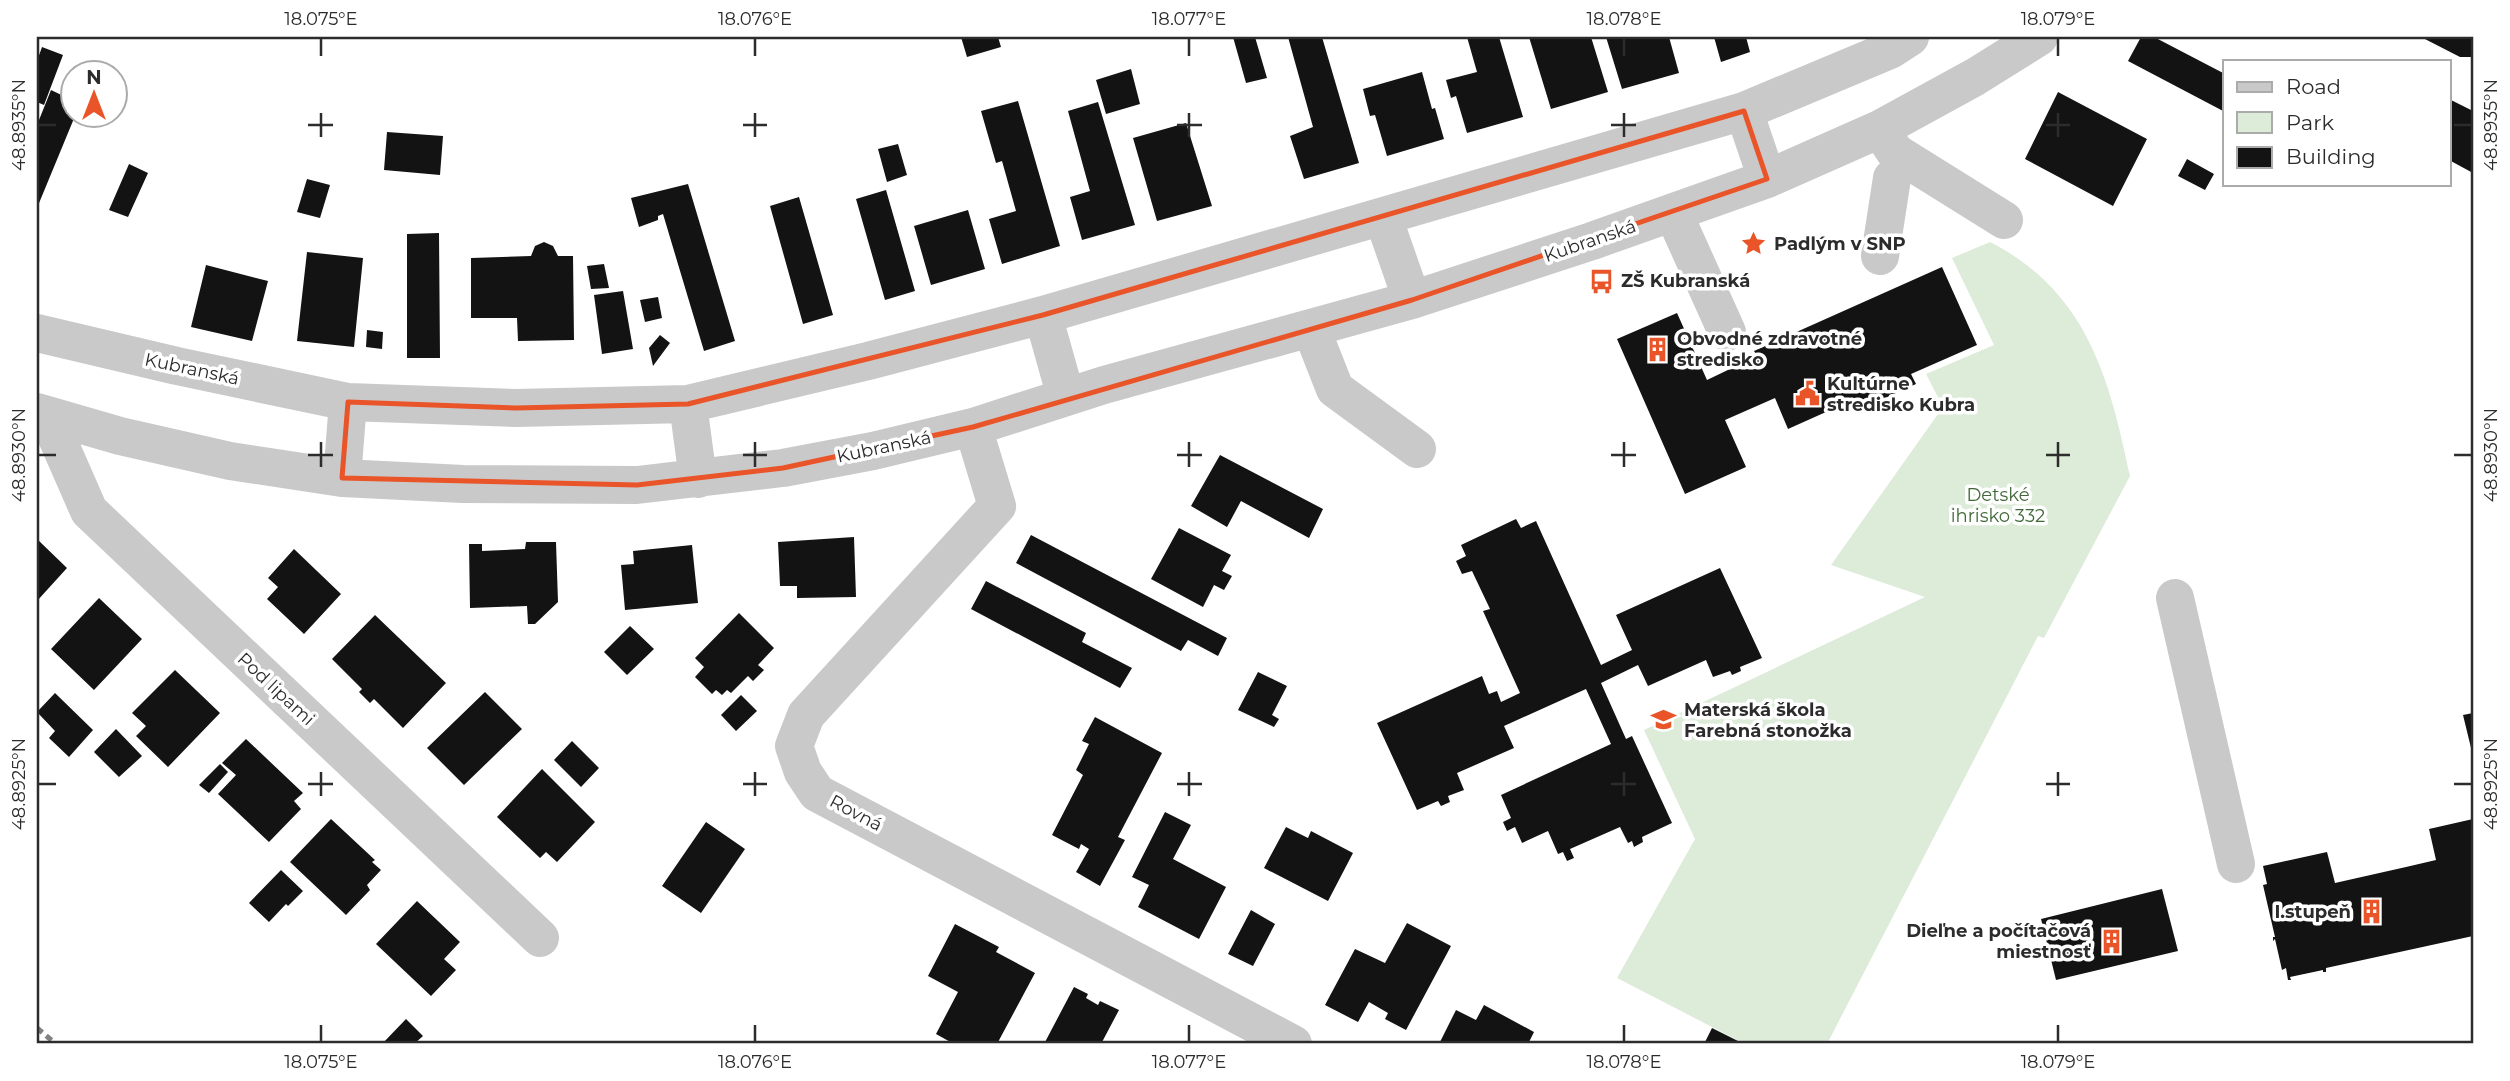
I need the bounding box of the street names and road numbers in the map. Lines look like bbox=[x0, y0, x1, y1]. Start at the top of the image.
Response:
street label: Kubranská bbox=[1541, 215, 1639, 267]
street label: Kubranská bbox=[143, 348, 241, 390]
street label: Kubranská bbox=[835, 426, 933, 468]
street label: Pod lipami bbox=[233, 648, 319, 730]
street label: Rovná bbox=[826, 790, 886, 836]

